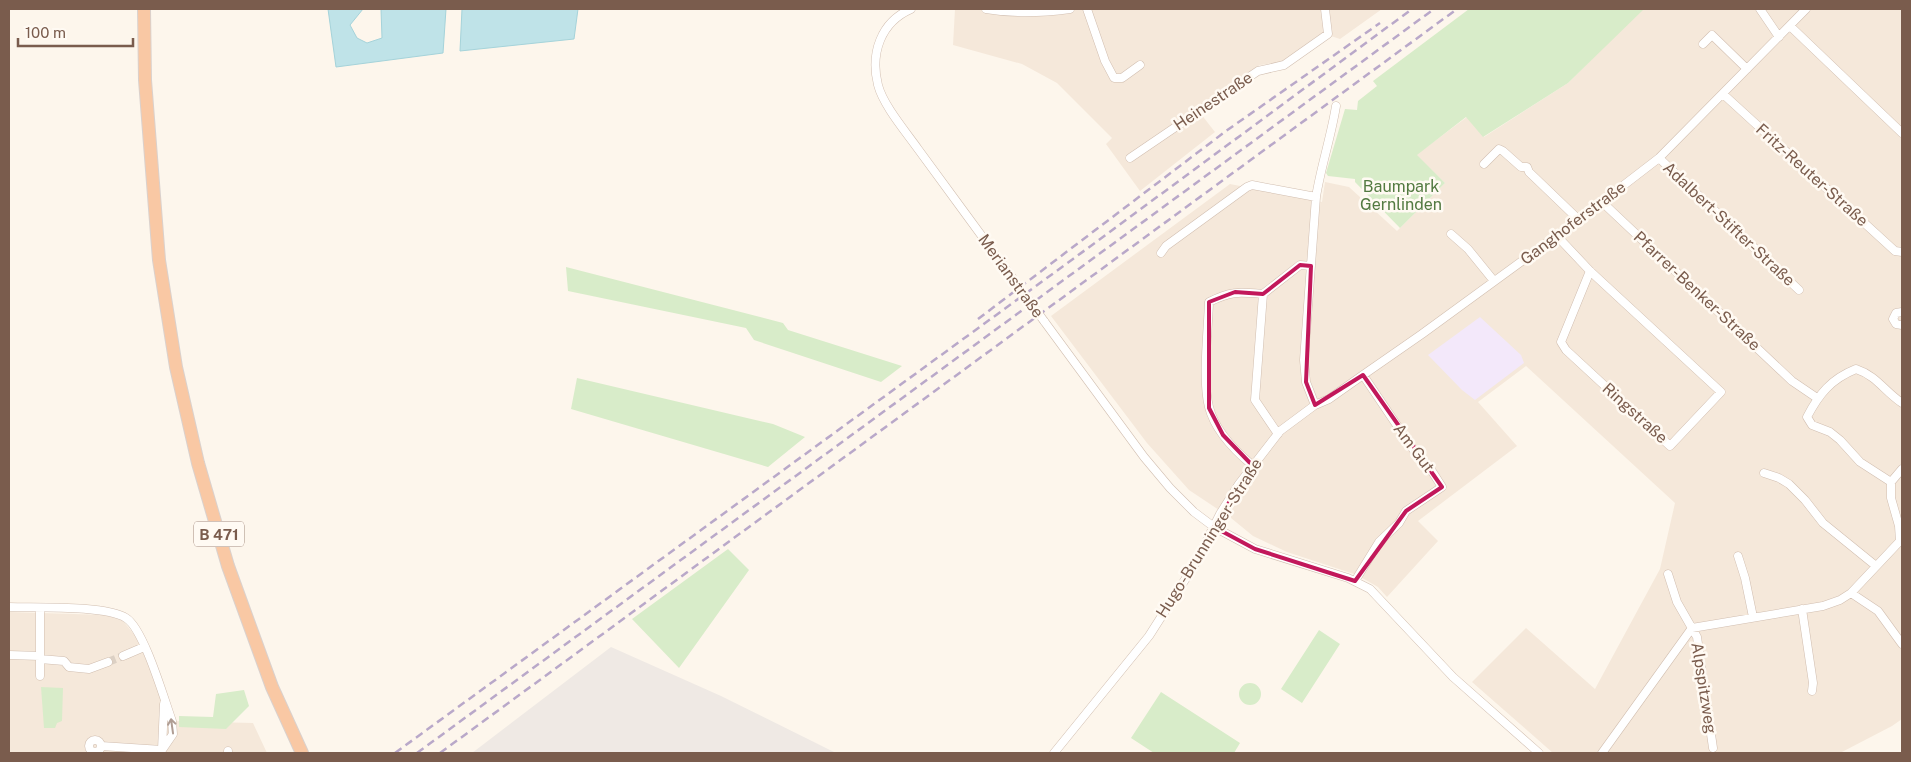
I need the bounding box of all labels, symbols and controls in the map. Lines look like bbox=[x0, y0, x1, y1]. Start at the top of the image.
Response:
scale bar bbox=[18, 15, 132, 47]
text: 100 m bbox=[25, 24, 66, 41]
street label: Heinestraße bbox=[1170, 68, 1256, 134]
street label: Fritz-Reuter-Straße bbox=[1752, 120, 1872, 230]
street label: Adalbert-Stifter-Straße bbox=[1659, 158, 1799, 290]
park label: Baumpark Gernlinden bbox=[1360, 177, 1442, 214]
street label: Ganghoferstraße bbox=[1517, 177, 1629, 269]
street label: Pfarrer-Benker-Straße bbox=[1630, 227, 1764, 355]
street label: Merianstraße bbox=[974, 230, 1048, 322]
street label: Ringstraße bbox=[1598, 379, 1672, 447]
street label: Am Gut bbox=[1389, 420, 1439, 476]
street label: Hugo-Brunninger-Straße bbox=[1152, 455, 1266, 621]
road number: B 471 bbox=[194, 522, 244, 546]
street label: Alpspitzweg bbox=[1687, 641, 1721, 735]
one-way arrow bbox=[167, 718, 176, 734]

